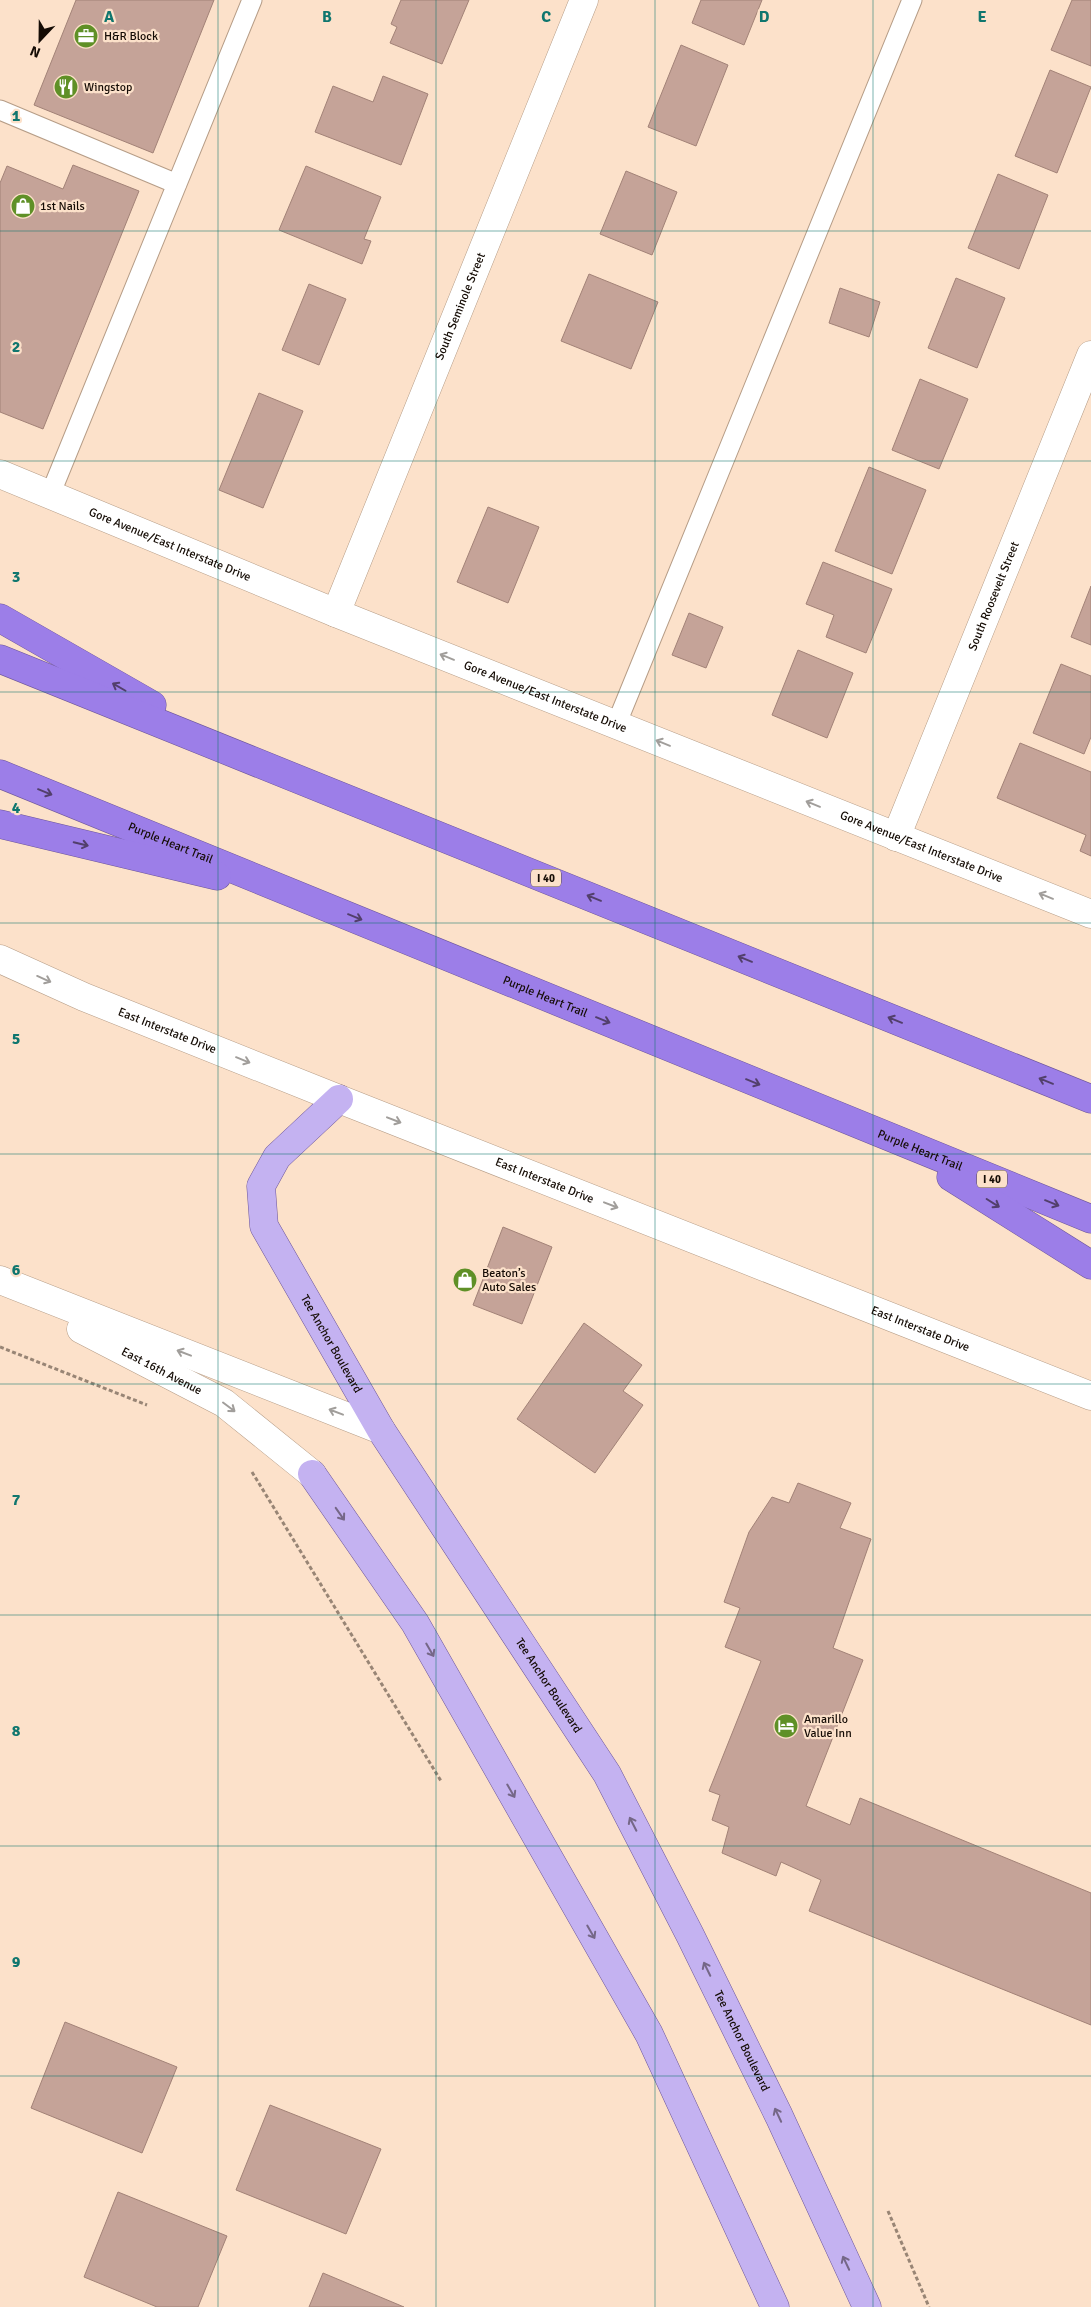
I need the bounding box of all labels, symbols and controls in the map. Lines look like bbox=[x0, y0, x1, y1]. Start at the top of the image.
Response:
text: A bbox=[104, 7, 115, 27]
text: B bbox=[322, 7, 332, 27]
text: C bbox=[541, 7, 551, 27]
text: D bbox=[759, 7, 770, 27]
text: E bbox=[977, 7, 987, 27]
north arrow bbox=[15, 15, 65, 65]
office icon: H&R Block bbox=[73, 23, 99, 49]
place label: H&R Block bbox=[104, 29, 158, 44]
text: N bbox=[28, 42, 43, 61]
restaurant icon: Wingstop bbox=[53, 74, 79, 100]
place label: Wingstop bbox=[84, 80, 132, 95]
text: 1 bbox=[12, 106, 21, 126]
shop icon: 1st Nails bbox=[10, 193, 36, 219]
place label: 1st Nails bbox=[40, 199, 85, 214]
street label: South Seminole Street bbox=[432, 250, 489, 362]
text: 2 bbox=[12, 337, 20, 357]
street label: Gore Avenue/East Interstate Drive bbox=[87, 505, 253, 585]
street label: South Roosevelt Street bbox=[965, 539, 1023, 653]
text: 3 bbox=[12, 567, 20, 587]
one-way arrow bbox=[440, 652, 455, 661]
street label: Gore Avenue/East Interstate Drive bbox=[462, 658, 629, 736]
one-way arrow bbox=[113, 681, 127, 691]
one-way arrow bbox=[655, 738, 670, 747]
one-way arrow bbox=[37, 788, 52, 797]
text: 4 bbox=[12, 798, 21, 818]
one-way arrow bbox=[806, 799, 822, 808]
street label: Gore Avenue/East Interstate Drive bbox=[838, 808, 1005, 886]
street label: Purple Heart Trail bbox=[126, 819, 216, 868]
one-way arrow bbox=[73, 840, 89, 849]
road number: I 40 bbox=[531, 870, 561, 886]
one-way arrow bbox=[1039, 891, 1054, 901]
one-way arrow bbox=[587, 893, 602, 902]
one-way arrow bbox=[347, 913, 362, 923]
one-way arrow bbox=[737, 954, 753, 963]
street label: Purple Heart Trail bbox=[500, 973, 590, 1021]
one-way arrow bbox=[37, 974, 52, 984]
street label: East Interstate Drive bbox=[116, 1004, 219, 1057]
one-way arrow bbox=[888, 1015, 903, 1024]
one-way arrow bbox=[595, 1016, 610, 1025]
text: 5 bbox=[12, 1029, 20, 1049]
one-way arrow bbox=[235, 1056, 250, 1066]
one-way arrow bbox=[1039, 1076, 1054, 1085]
one-way arrow bbox=[745, 1077, 760, 1087]
one-way arrow bbox=[386, 1116, 401, 1126]
street label: Purple Heart Trail bbox=[875, 1127, 965, 1175]
street label: East Interstate Drive bbox=[493, 1155, 596, 1207]
road number: I 40 bbox=[977, 1170, 1007, 1188]
one-way arrow bbox=[986, 1199, 1000, 1209]
one-way arrow bbox=[1044, 1199, 1059, 1209]
one-way arrow bbox=[603, 1201, 618, 1210]
text: 6 bbox=[12, 1260, 21, 1280]
place label: Beaton’s Auto Sales bbox=[482, 1266, 536, 1295]
shop icon: Beaton’s Auto Sales bbox=[452, 1267, 478, 1293]
street label: Tee Anchor Boulevard bbox=[297, 1292, 365, 1396]
street label: East Interstate Drive bbox=[869, 1303, 972, 1355]
street label: East 16th Avenue bbox=[119, 1344, 204, 1398]
one-way arrow bbox=[177, 1347, 192, 1356]
one-way arrow bbox=[222, 1402, 236, 1412]
one-way arrow bbox=[329, 1407, 344, 1416]
text: 7 bbox=[12, 1490, 21, 1510]
one-way arrow bbox=[335, 1507, 345, 1521]
street label: Tee Anchor Boulevard bbox=[512, 1635, 585, 1736]
one-way arrow bbox=[426, 1642, 436, 1656]
place label: Amarillo Value Inn bbox=[804, 1712, 852, 1741]
hotel icon: Amarillo Value Inn bbox=[773, 1713, 799, 1739]
text: 8 bbox=[12, 1721, 21, 1741]
one-way arrow bbox=[506, 1783, 516, 1797]
one-way arrow bbox=[628, 1817, 638, 1832]
one-way arrow bbox=[587, 1924, 597, 1939]
text: 9 bbox=[12, 1952, 21, 1972]
one-way arrow bbox=[702, 1962, 711, 1977]
street label: Tee Anchor Boulevard bbox=[710, 1988, 773, 2094]
one-way arrow bbox=[773, 2108, 783, 2123]
one-way arrow bbox=[841, 2256, 851, 2271]

